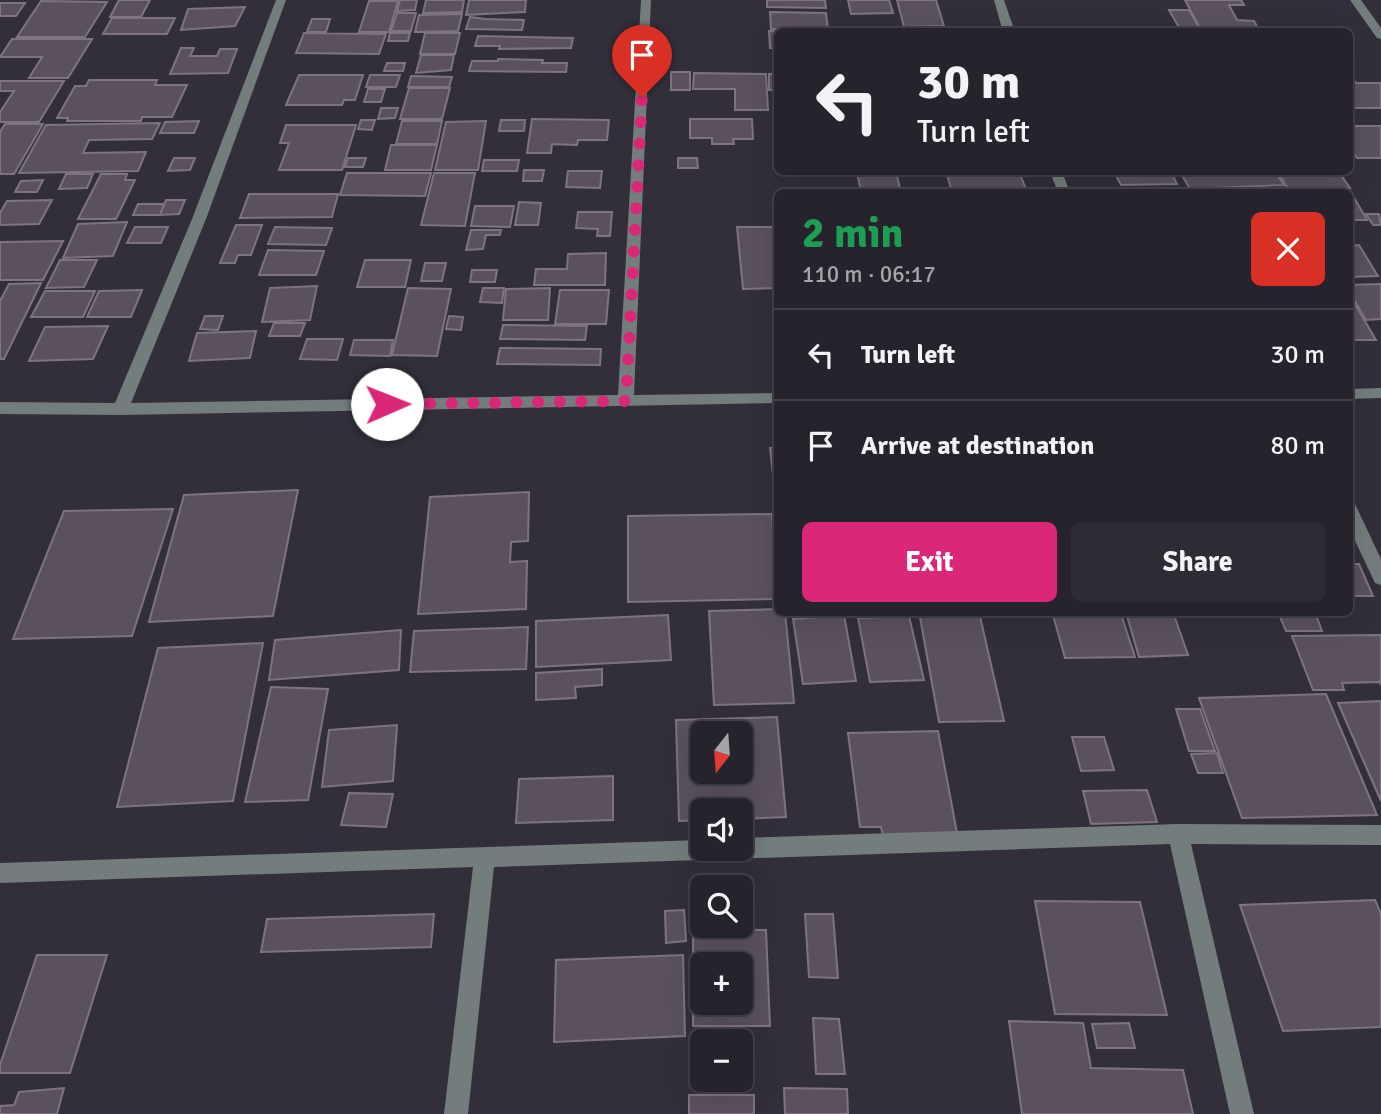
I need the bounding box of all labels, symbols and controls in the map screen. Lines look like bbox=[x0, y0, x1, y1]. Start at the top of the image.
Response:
pin bbox=[612, 25, 672, 97]
icon: arrive bbox=[623, 36, 661, 74]
text: 30 m bbox=[917, 52, 1020, 112]
icon: left bbox=[802, 56, 893, 147]
text: Turn left bbox=[917, 112, 1030, 151]
text: 2 min bbox=[802, 208, 903, 259]
button: close bbox=[1251, 212, 1325, 286]
text: 110 m · 06:17 bbox=[802, 260, 936, 289]
icon: left bbox=[802, 336, 840, 374]
text: Turn left bbox=[861, 339, 955, 371]
text: 30 m bbox=[1270, 339, 1325, 371]
position arrow bbox=[350, 367, 424, 441]
icon: arrive bbox=[802, 427, 840, 465]
text: Arrive at destination bbox=[861, 430, 1094, 462]
text: 80 m bbox=[1270, 430, 1325, 462]
button: Exit bbox=[802, 522, 1057, 602]
button: Share bbox=[1071, 522, 1325, 602]
north arrow bbox=[690, 721, 752, 784]
map controls bbox=[690, 721, 753, 1092]
button: sound bbox=[690, 798, 753, 861]
button: search bbox=[690, 875, 753, 938]
button: + bbox=[690, 952, 753, 1015]
button: − bbox=[690, 1029, 753, 1092]

